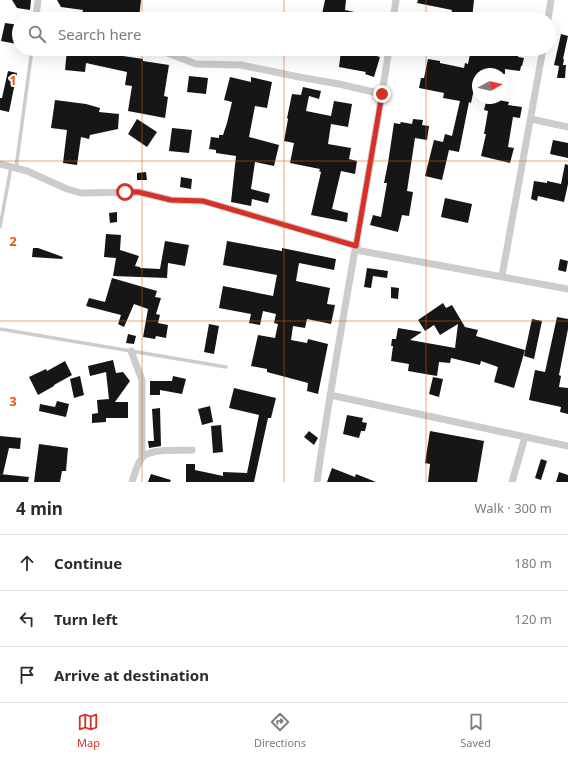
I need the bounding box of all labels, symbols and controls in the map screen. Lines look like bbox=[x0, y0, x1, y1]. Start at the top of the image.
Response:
search box bbox=[12, 12, 556, 56]
icon: search bbox=[26, 23, 48, 45]
text: Search here bbox=[58, 24, 141, 44]
north arrow bbox=[472, 68, 508, 104]
text: 1 bbox=[9, 71, 17, 89]
route end bbox=[373, 85, 391, 103]
route start bbox=[116, 183, 134, 201]
text: 2 bbox=[9, 232, 17, 250]
text: 3 bbox=[9, 392, 17, 410]
text: 4 min bbox=[16, 497, 63, 520]
text: Walk · 300 m bbox=[474, 499, 552, 517]
icon: ahead bbox=[16, 552, 38, 574]
text: Continue bbox=[54, 553, 122, 573]
text: 180 m bbox=[514, 554, 552, 572]
icon: left bbox=[16, 608, 38, 630]
text: Turn left bbox=[54, 609, 118, 629]
text: 120 m bbox=[514, 610, 552, 628]
icon: arrive bbox=[16, 664, 38, 686]
text: Arrive at destination bbox=[54, 665, 209, 685]
tab: Map bbox=[77, 711, 100, 750]
tab: Directions bbox=[254, 711, 306, 750]
tab: Saved bbox=[460, 711, 491, 750]

